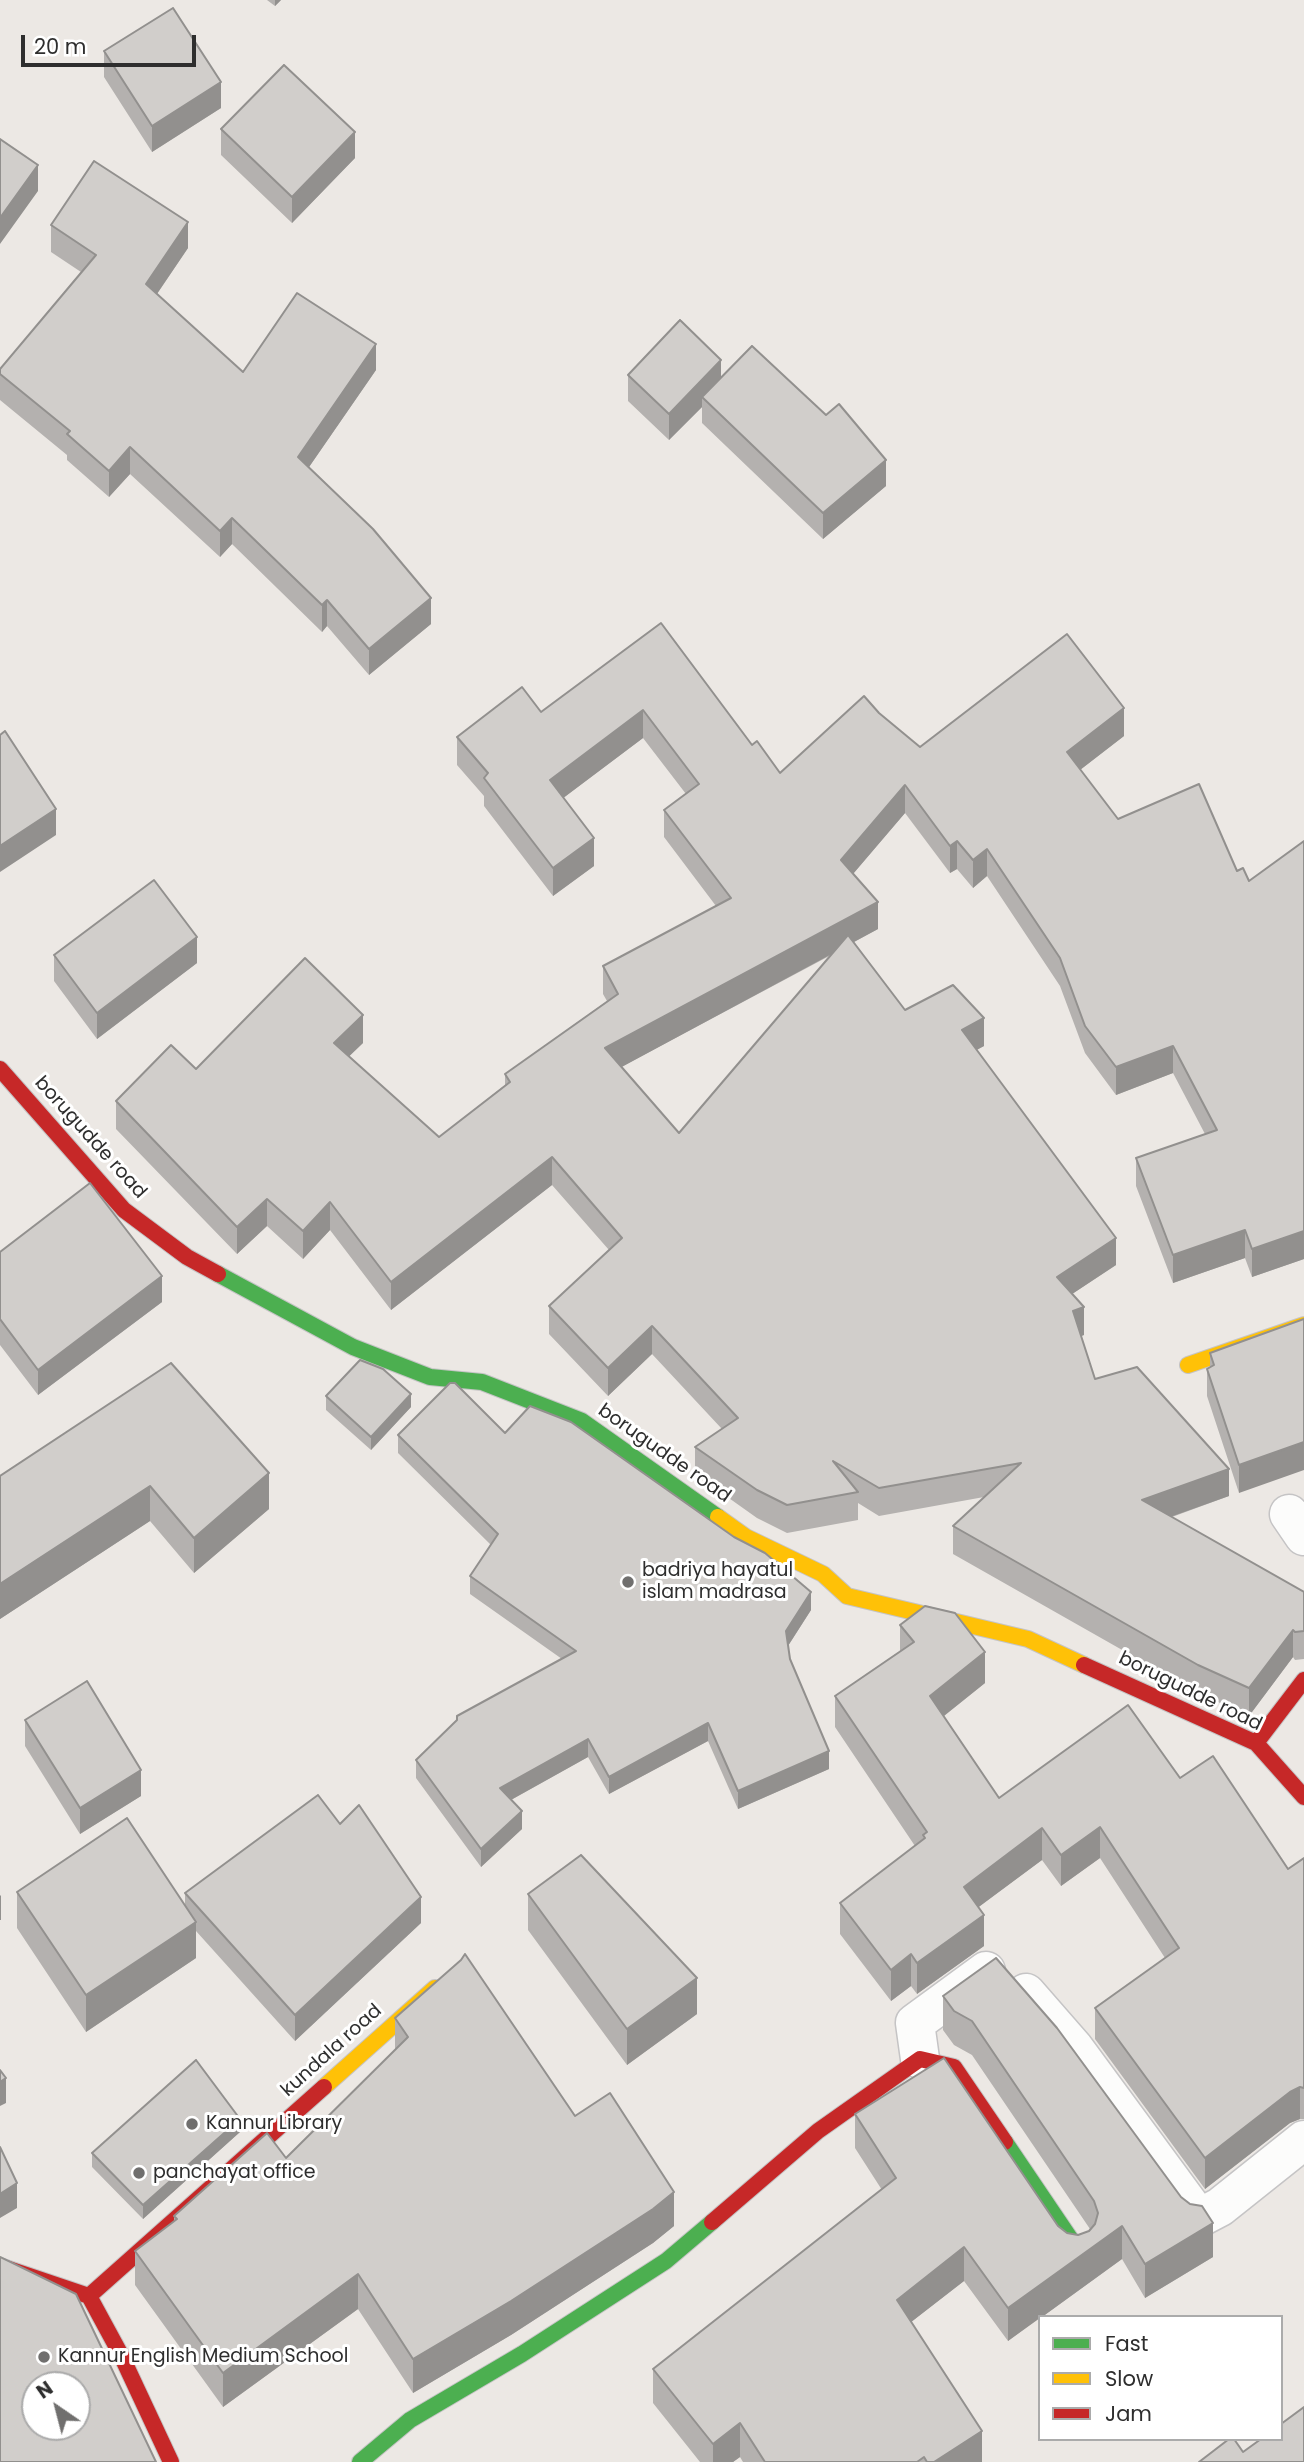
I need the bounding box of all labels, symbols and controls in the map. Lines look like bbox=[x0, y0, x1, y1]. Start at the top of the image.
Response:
scale bar bbox=[24, 21, 200, 65]
text: 20 m bbox=[34, 32, 87, 61]
street label: borugudde road bbox=[29, 1072, 151, 1204]
street label: borugudde road bbox=[593, 1400, 735, 1508]
place label: badriya hayatul islam madrasa bbox=[642, 1560, 793, 1604]
marker: badriya hayatul islam madrasa bbox=[620, 1574, 636, 1590]
street label: borugudde road bbox=[1115, 1647, 1265, 1737]
street label: kundala road bbox=[277, 2000, 387, 2102]
place label: Kannur Library bbox=[206, 2113, 342, 2135]
marker: Kannur Library bbox=[184, 2116, 200, 2132]
place label: panchayat office bbox=[153, 2162, 316, 2184]
marker: panchayat office bbox=[131, 2165, 147, 2181]
legend bbox=[1038, 2315, 1283, 2441]
text: Fast bbox=[1105, 2329, 1148, 2358]
place label: Kannur English Medium School bbox=[58, 2346, 348, 2368]
marker: Kannur English Medium School bbox=[36, 2349, 52, 2365]
text: Slow bbox=[1105, 2364, 1153, 2393]
north arrow bbox=[21, 2371, 91, 2441]
text: N bbox=[31, 2375, 58, 2405]
text: Jam bbox=[1105, 2399, 1152, 2428]

